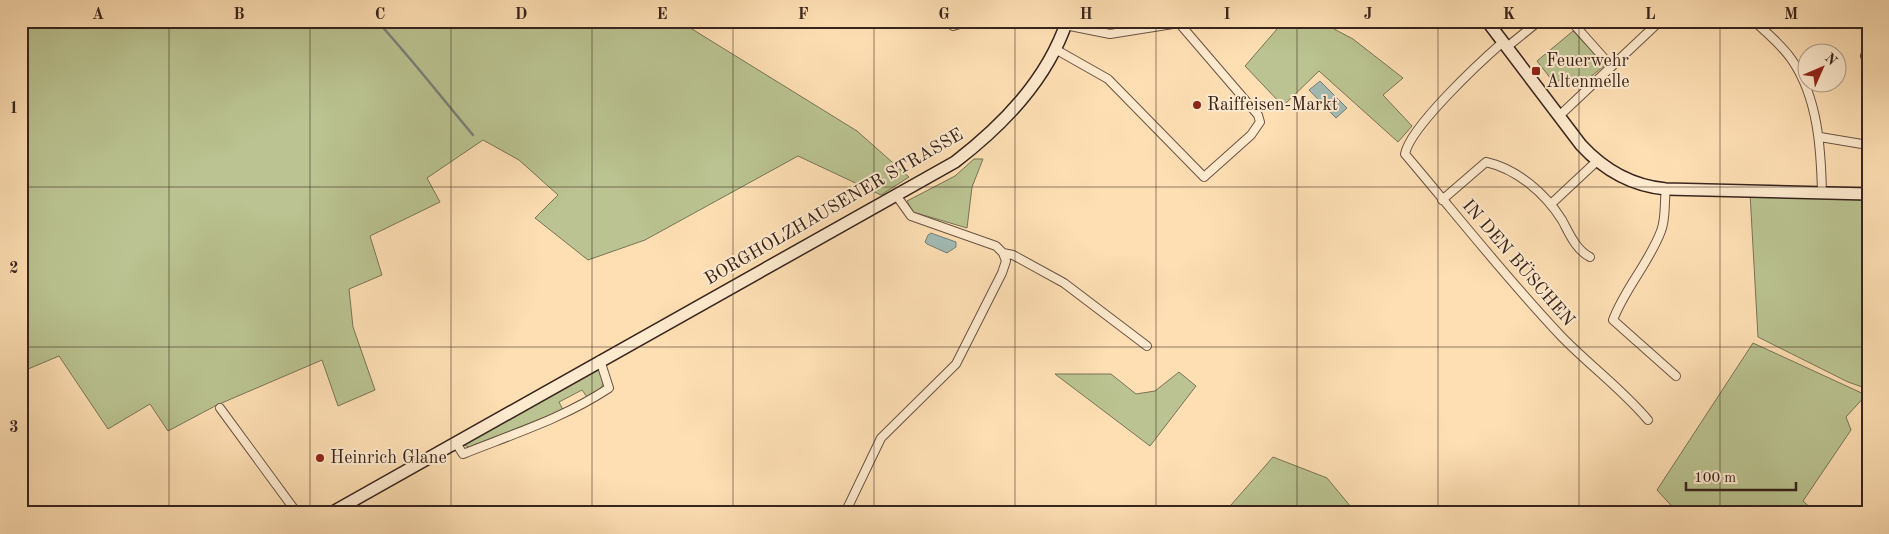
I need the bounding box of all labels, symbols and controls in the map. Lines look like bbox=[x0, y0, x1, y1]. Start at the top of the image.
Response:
text: A bbox=[92, 7, 104, 23]
text: B bbox=[233, 7, 245, 23]
text: C bbox=[375, 7, 385, 23]
text: D bbox=[515, 7, 527, 23]
text: E bbox=[656, 7, 668, 23]
text: F bbox=[798, 7, 809, 23]
text: G bbox=[938, 7, 950, 23]
text: H bbox=[1079, 7, 1093, 23]
text: I bbox=[1223, 7, 1231, 23]
text: J bbox=[1364, 7, 1373, 23]
text: K bbox=[1503, 7, 1515, 23]
text: L bbox=[1645, 7, 1656, 23]
text: M bbox=[1784, 7, 1798, 23]
north arrow bbox=[1796, 42, 1846, 92]
text: N bbox=[1822, 51, 1839, 68]
place label: Feuerwehr Altenmelle bbox=[1546, 52, 1630, 91]
marker: Feuerwehr Altenmelle bbox=[1530, 65, 1542, 77]
place label: Raiffeisen-Markt bbox=[1207, 96, 1338, 114]
marker: Raiffeisen-Markt bbox=[1191, 99, 1203, 111]
text: 1 bbox=[9, 101, 19, 117]
street label: BORGHOLZHAUSENER STRASSE bbox=[702, 125, 966, 289]
street label: IN DEN BÜSCHEN bbox=[1458, 194, 1581, 330]
text: 2 bbox=[9, 261, 19, 277]
text: 3 bbox=[9, 420, 19, 436]
place label: Heinrich Glane bbox=[330, 449, 447, 467]
marker: Heinrich Glane bbox=[314, 452, 326, 464]
scale bar bbox=[1686, 459, 1796, 491]
text: 100 m bbox=[1694, 471, 1736, 486]

